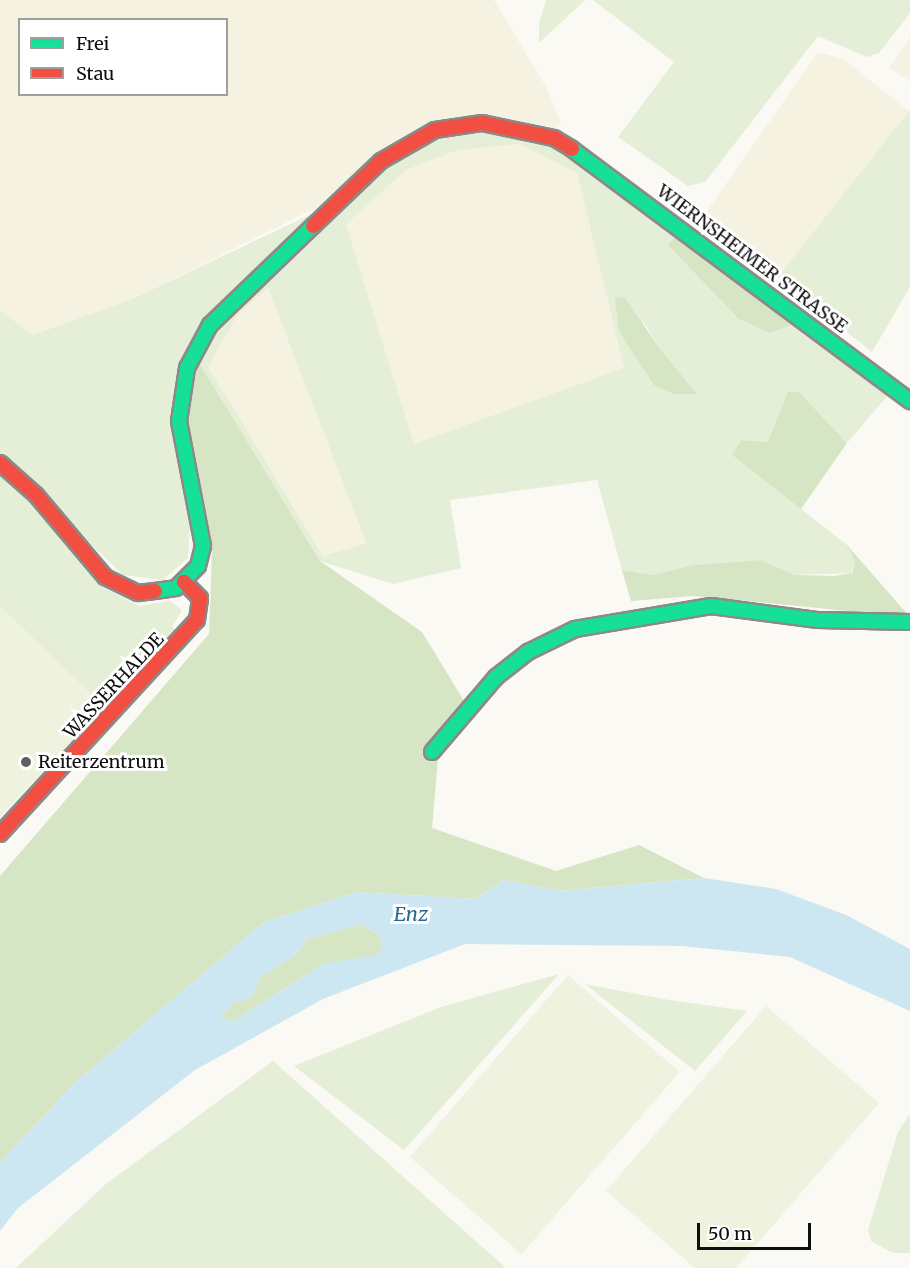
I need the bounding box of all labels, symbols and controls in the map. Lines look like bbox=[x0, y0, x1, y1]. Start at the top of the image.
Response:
legend bbox=[18, 18, 228, 96]
text: Frei bbox=[76, 32, 109, 55]
text: Stau bbox=[76, 62, 114, 85]
street label: WIERNSHEIMER STRASSE bbox=[653, 180, 851, 338]
street label: WASSERHALDE bbox=[59, 629, 169, 743]
place label: Reiterzentrum bbox=[38, 751, 165, 773]
marker: Reiterzentrum bbox=[19, 755, 33, 769]
water label: Enz bbox=[394, 901, 428, 925]
scale bar bbox=[700, 1211, 814, 1249]
text: 50 m bbox=[708, 1222, 752, 1245]

